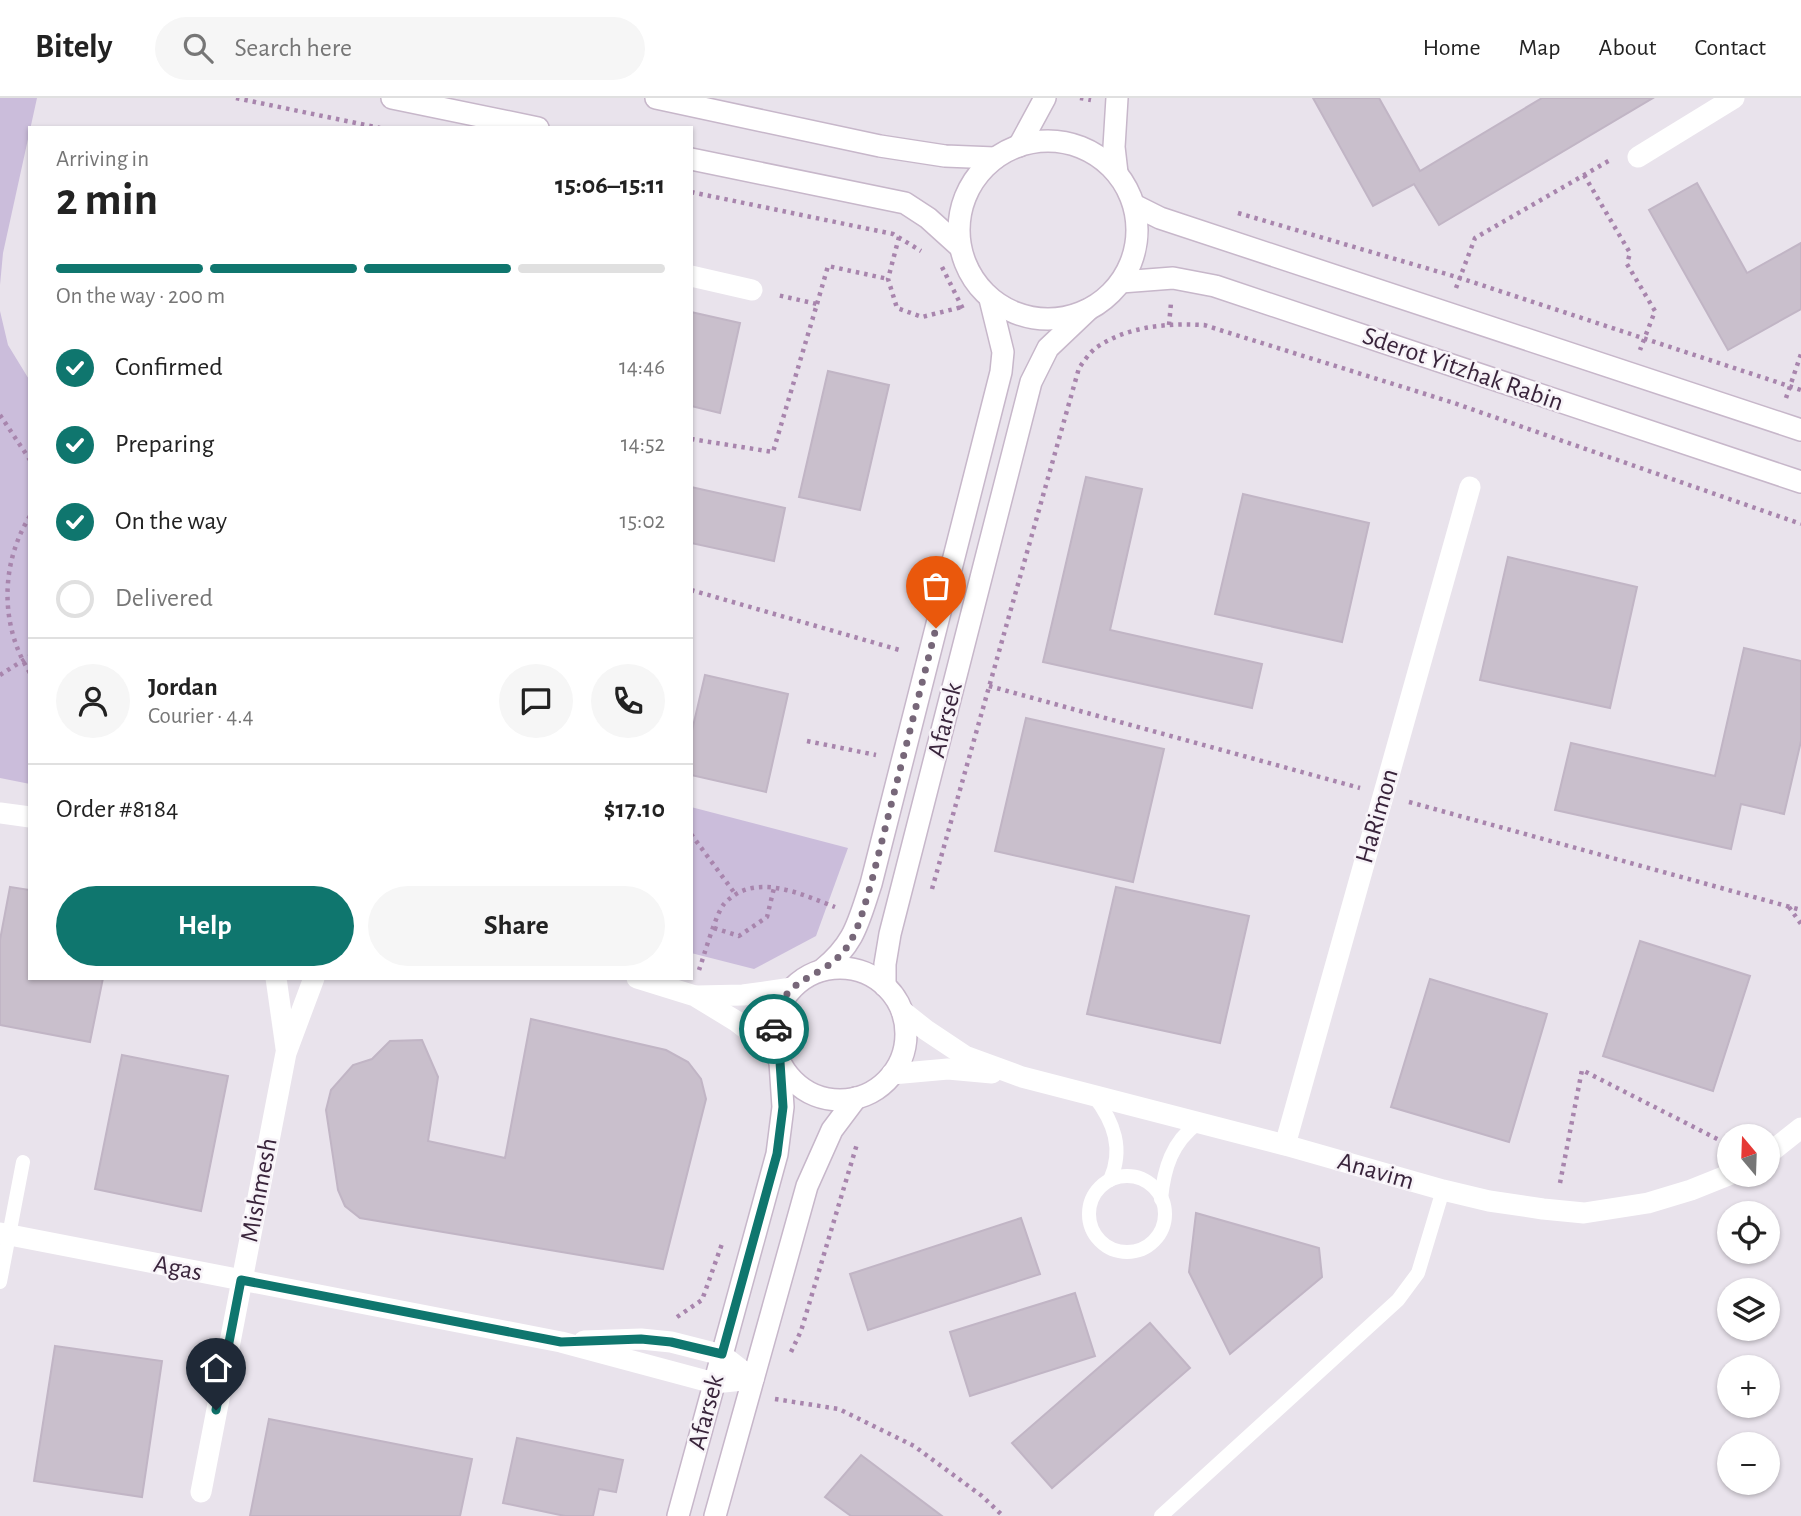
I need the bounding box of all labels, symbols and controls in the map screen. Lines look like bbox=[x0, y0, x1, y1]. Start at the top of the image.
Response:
search box bbox=[155, 17, 645, 80]
icon: search bbox=[179, 29, 217, 67]
text: Bitely bbox=[35, 31, 113, 64]
text: Search here bbox=[235, 35, 352, 61]
text: Home bbox=[1423, 36, 1481, 60]
text: Map bbox=[1519, 36, 1561, 60]
text: About bbox=[1599, 36, 1656, 60]
text: Contact bbox=[1694, 36, 1766, 60]
text: Arriving in bbox=[56, 148, 149, 171]
text: 15:06–15:11 bbox=[555, 172, 665, 198]
text: 2 min bbox=[56, 177, 158, 223]
text: On the way · 200 m bbox=[56, 285, 225, 308]
street label: Sderot Yitzhak Rabin bbox=[1359, 322, 1567, 416]
icon: check bbox=[56, 349, 94, 387]
text: Confirmed bbox=[115, 354, 223, 380]
text: 14:46 bbox=[619, 356, 665, 379]
icon: check bbox=[56, 426, 94, 464]
text: Preparing bbox=[115, 431, 214, 457]
text: 14:52 bbox=[621, 433, 665, 456]
icon: check bbox=[56, 503, 94, 541]
text: On the way bbox=[115, 508, 227, 534]
text: 15:02 bbox=[620, 510, 665, 533]
pin bbox=[906, 556, 966, 628]
icon: bag bbox=[917, 567, 955, 605]
text: Delivered bbox=[115, 585, 213, 611]
button: person bbox=[56, 664, 130, 738]
button: chat bbox=[499, 664, 573, 738]
button: phone bbox=[591, 664, 665, 738]
text: Jordan bbox=[148, 674, 218, 700]
street label: Afarsek bbox=[923, 680, 967, 760]
text: Courier · 4.4 bbox=[148, 705, 254, 728]
street label: HaRimon bbox=[1351, 766, 1403, 866]
text: Order #8184 bbox=[56, 796, 179, 822]
text: $17.10 bbox=[604, 796, 665, 822]
button: Help bbox=[56, 886, 354, 966]
button: Share bbox=[368, 886, 665, 966]
courier bbox=[739, 994, 809, 1064]
icon: car bbox=[755, 1010, 793, 1048]
north arrow bbox=[1717, 1124, 1780, 1186]
map controls bbox=[1717, 1124, 1780, 1495]
street label: Mishmesh bbox=[236, 1136, 282, 1244]
street label: Anavim bbox=[1335, 1148, 1417, 1194]
button: locate bbox=[1717, 1201, 1780, 1264]
street label: Agas bbox=[151, 1251, 205, 1285]
button: layers bbox=[1717, 1278, 1780, 1341]
pin bbox=[186, 1338, 246, 1410]
icon: home bbox=[197, 1349, 235, 1387]
button: + bbox=[1717, 1355, 1780, 1418]
street label: Afarsek bbox=[684, 1372, 728, 1452]
button: − bbox=[1717, 1432, 1780, 1495]

